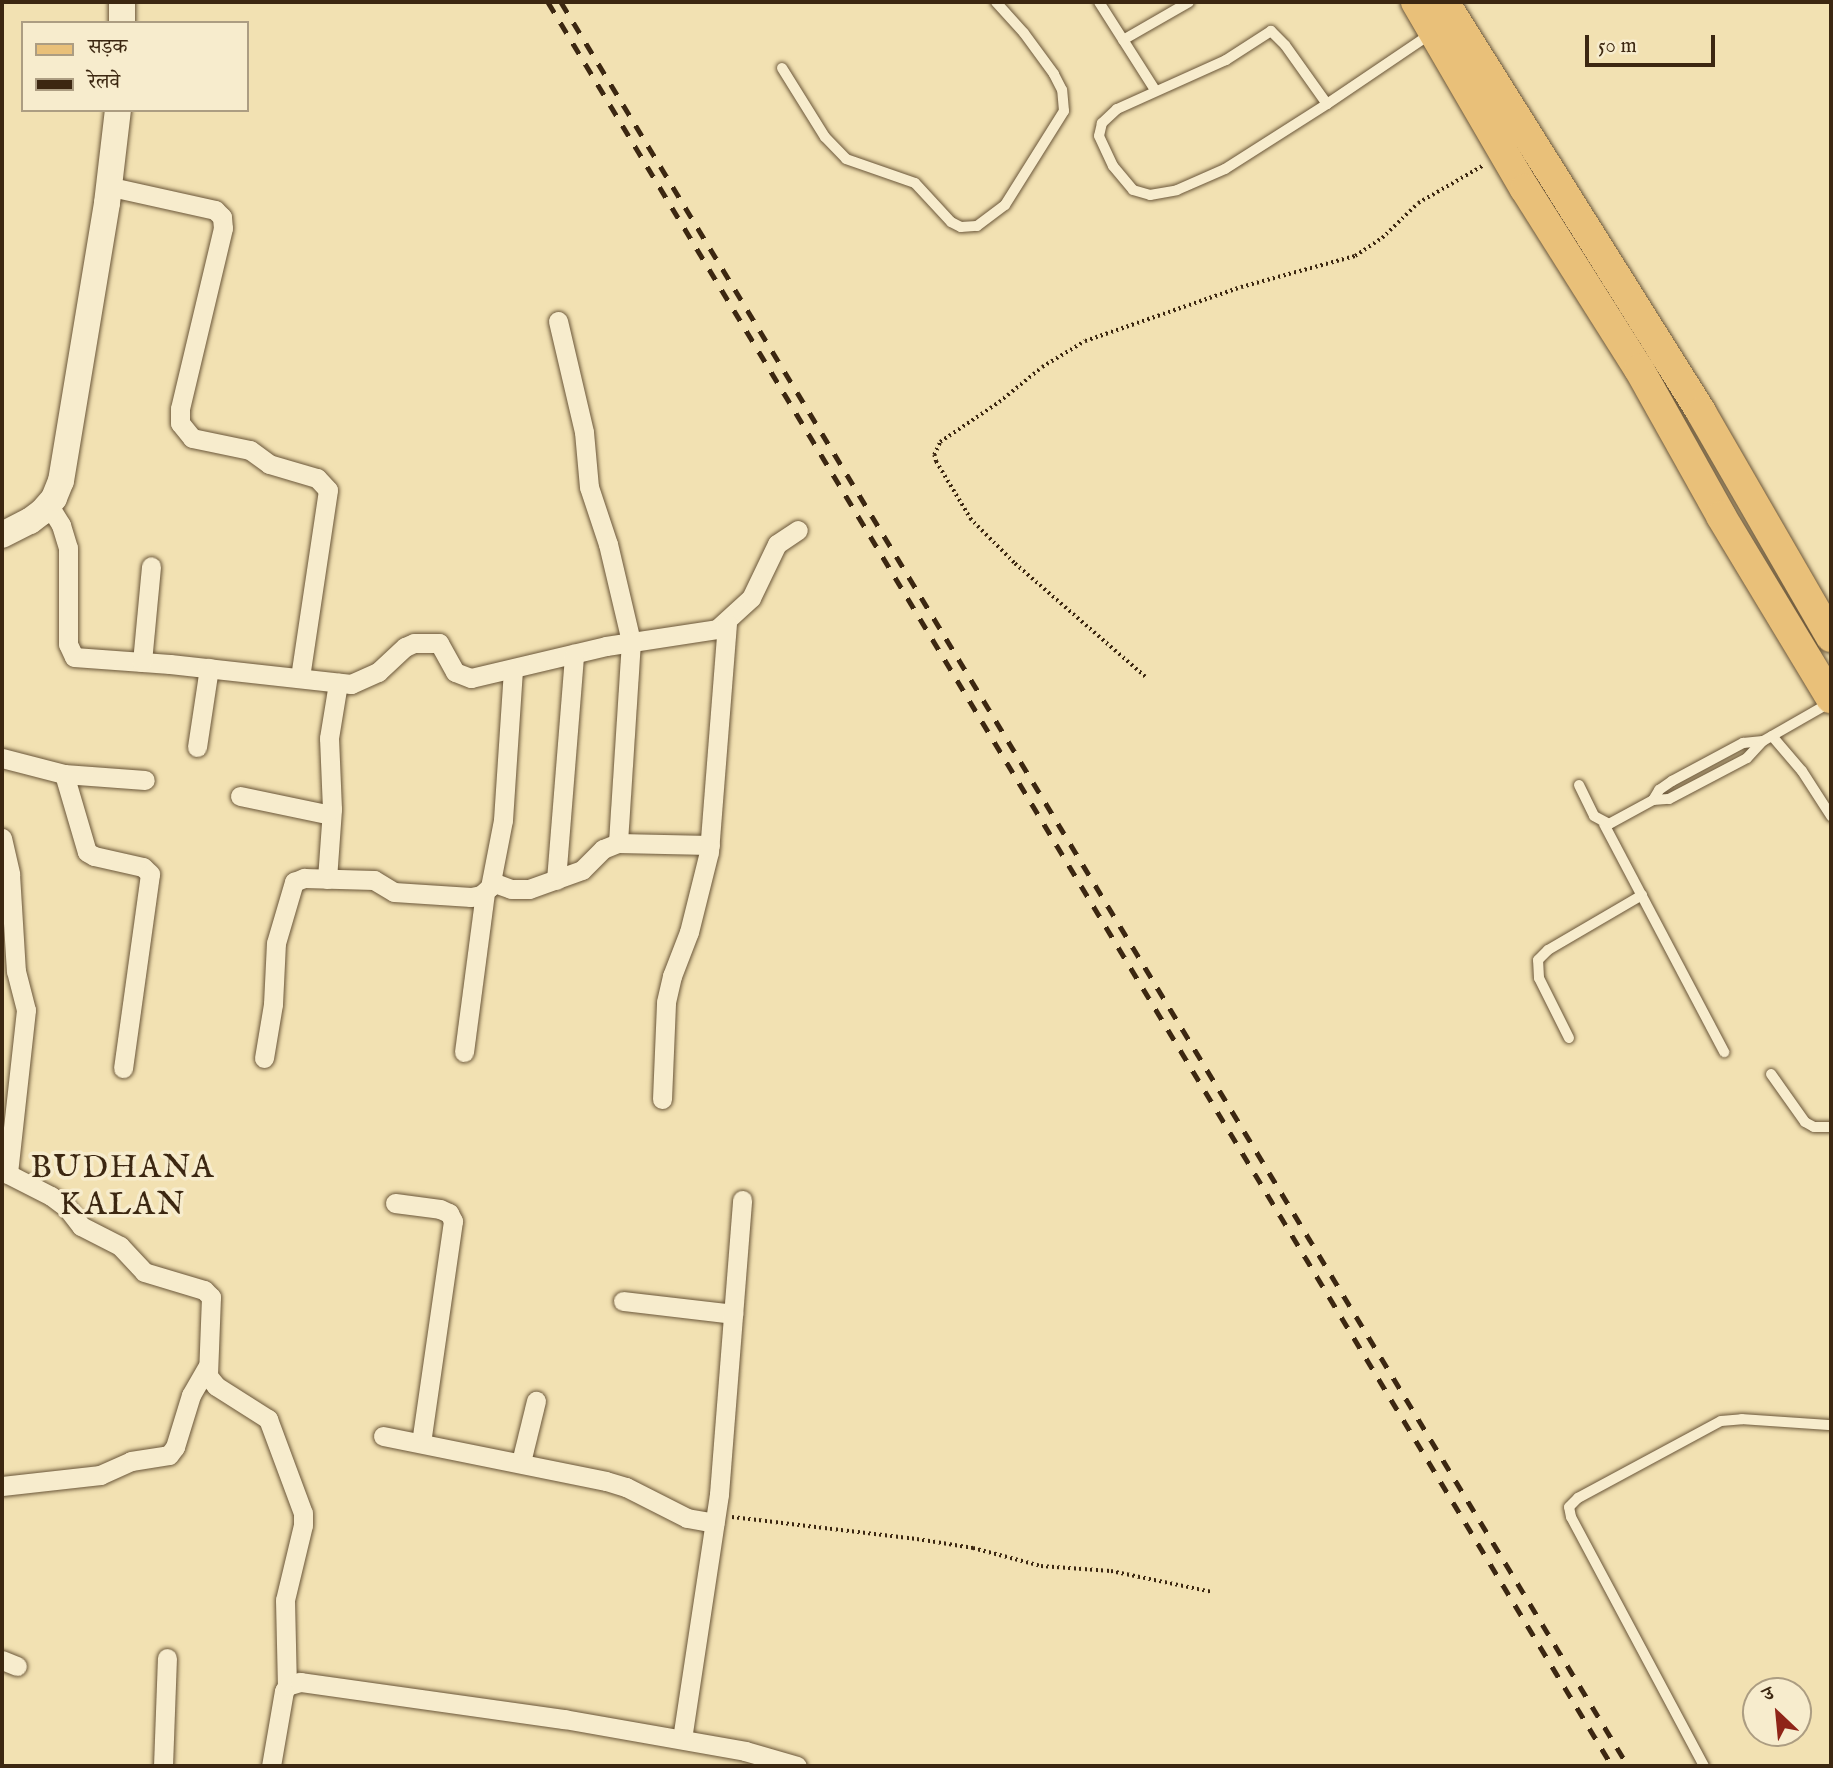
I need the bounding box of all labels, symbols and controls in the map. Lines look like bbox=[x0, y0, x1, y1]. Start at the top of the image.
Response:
legend bbox=[21, 21, 248, 112]
scale bar bbox=[1588, 21, 1717, 65]
text: 50 m bbox=[1598, 33, 1637, 60]
text: सड़क bbox=[88, 34, 127, 61]
text: रेलवे bbox=[88, 69, 120, 96]
district label: BUDHANA KALAN bbox=[31, 1151, 215, 1226]
north arrow bbox=[1742, 1677, 1812, 1747]
text: उ bbox=[1759, 1682, 1778, 1708]

